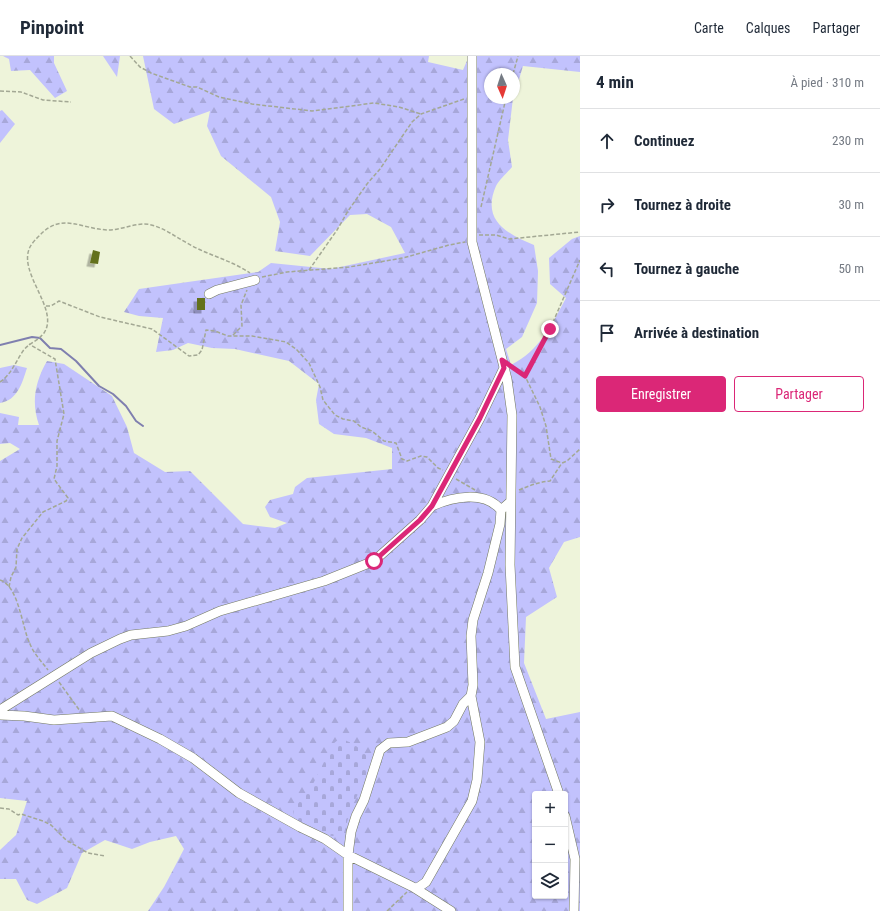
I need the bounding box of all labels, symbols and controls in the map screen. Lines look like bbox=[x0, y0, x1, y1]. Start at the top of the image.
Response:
text: Pinpoint bbox=[20, 16, 84, 39]
text: Carte bbox=[694, 20, 724, 36]
text: Calques bbox=[746, 20, 790, 36]
text: Partager bbox=[812, 20, 860, 36]
north arrow bbox=[484, 68, 520, 104]
text: 4 min bbox=[596, 72, 634, 92]
text: À pied · 310 m bbox=[790, 75, 864, 90]
icon: ahead bbox=[596, 130, 618, 152]
text: Continuez bbox=[634, 132, 695, 150]
text: 230 m bbox=[832, 133, 864, 148]
icon: right bbox=[596, 194, 618, 216]
text: Tournez à droite bbox=[634, 196, 731, 214]
text: 30 m bbox=[838, 197, 864, 212]
icon: left bbox=[596, 258, 618, 280]
text: Tournez à gauche bbox=[634, 260, 739, 278]
text: 50 m bbox=[838, 261, 864, 276]
route end bbox=[541, 320, 559, 338]
icon: arrive bbox=[596, 322, 618, 344]
text: Arrivée à destination bbox=[634, 324, 759, 342]
button: Enregistrer bbox=[596, 376, 726, 412]
button: Partager bbox=[734, 376, 864, 412]
route start bbox=[365, 552, 383, 570]
map controls bbox=[532, 791, 568, 899]
button: + bbox=[532, 791, 568, 827]
button: − bbox=[532, 827, 568, 863]
button: layers bbox=[532, 863, 568, 899]

